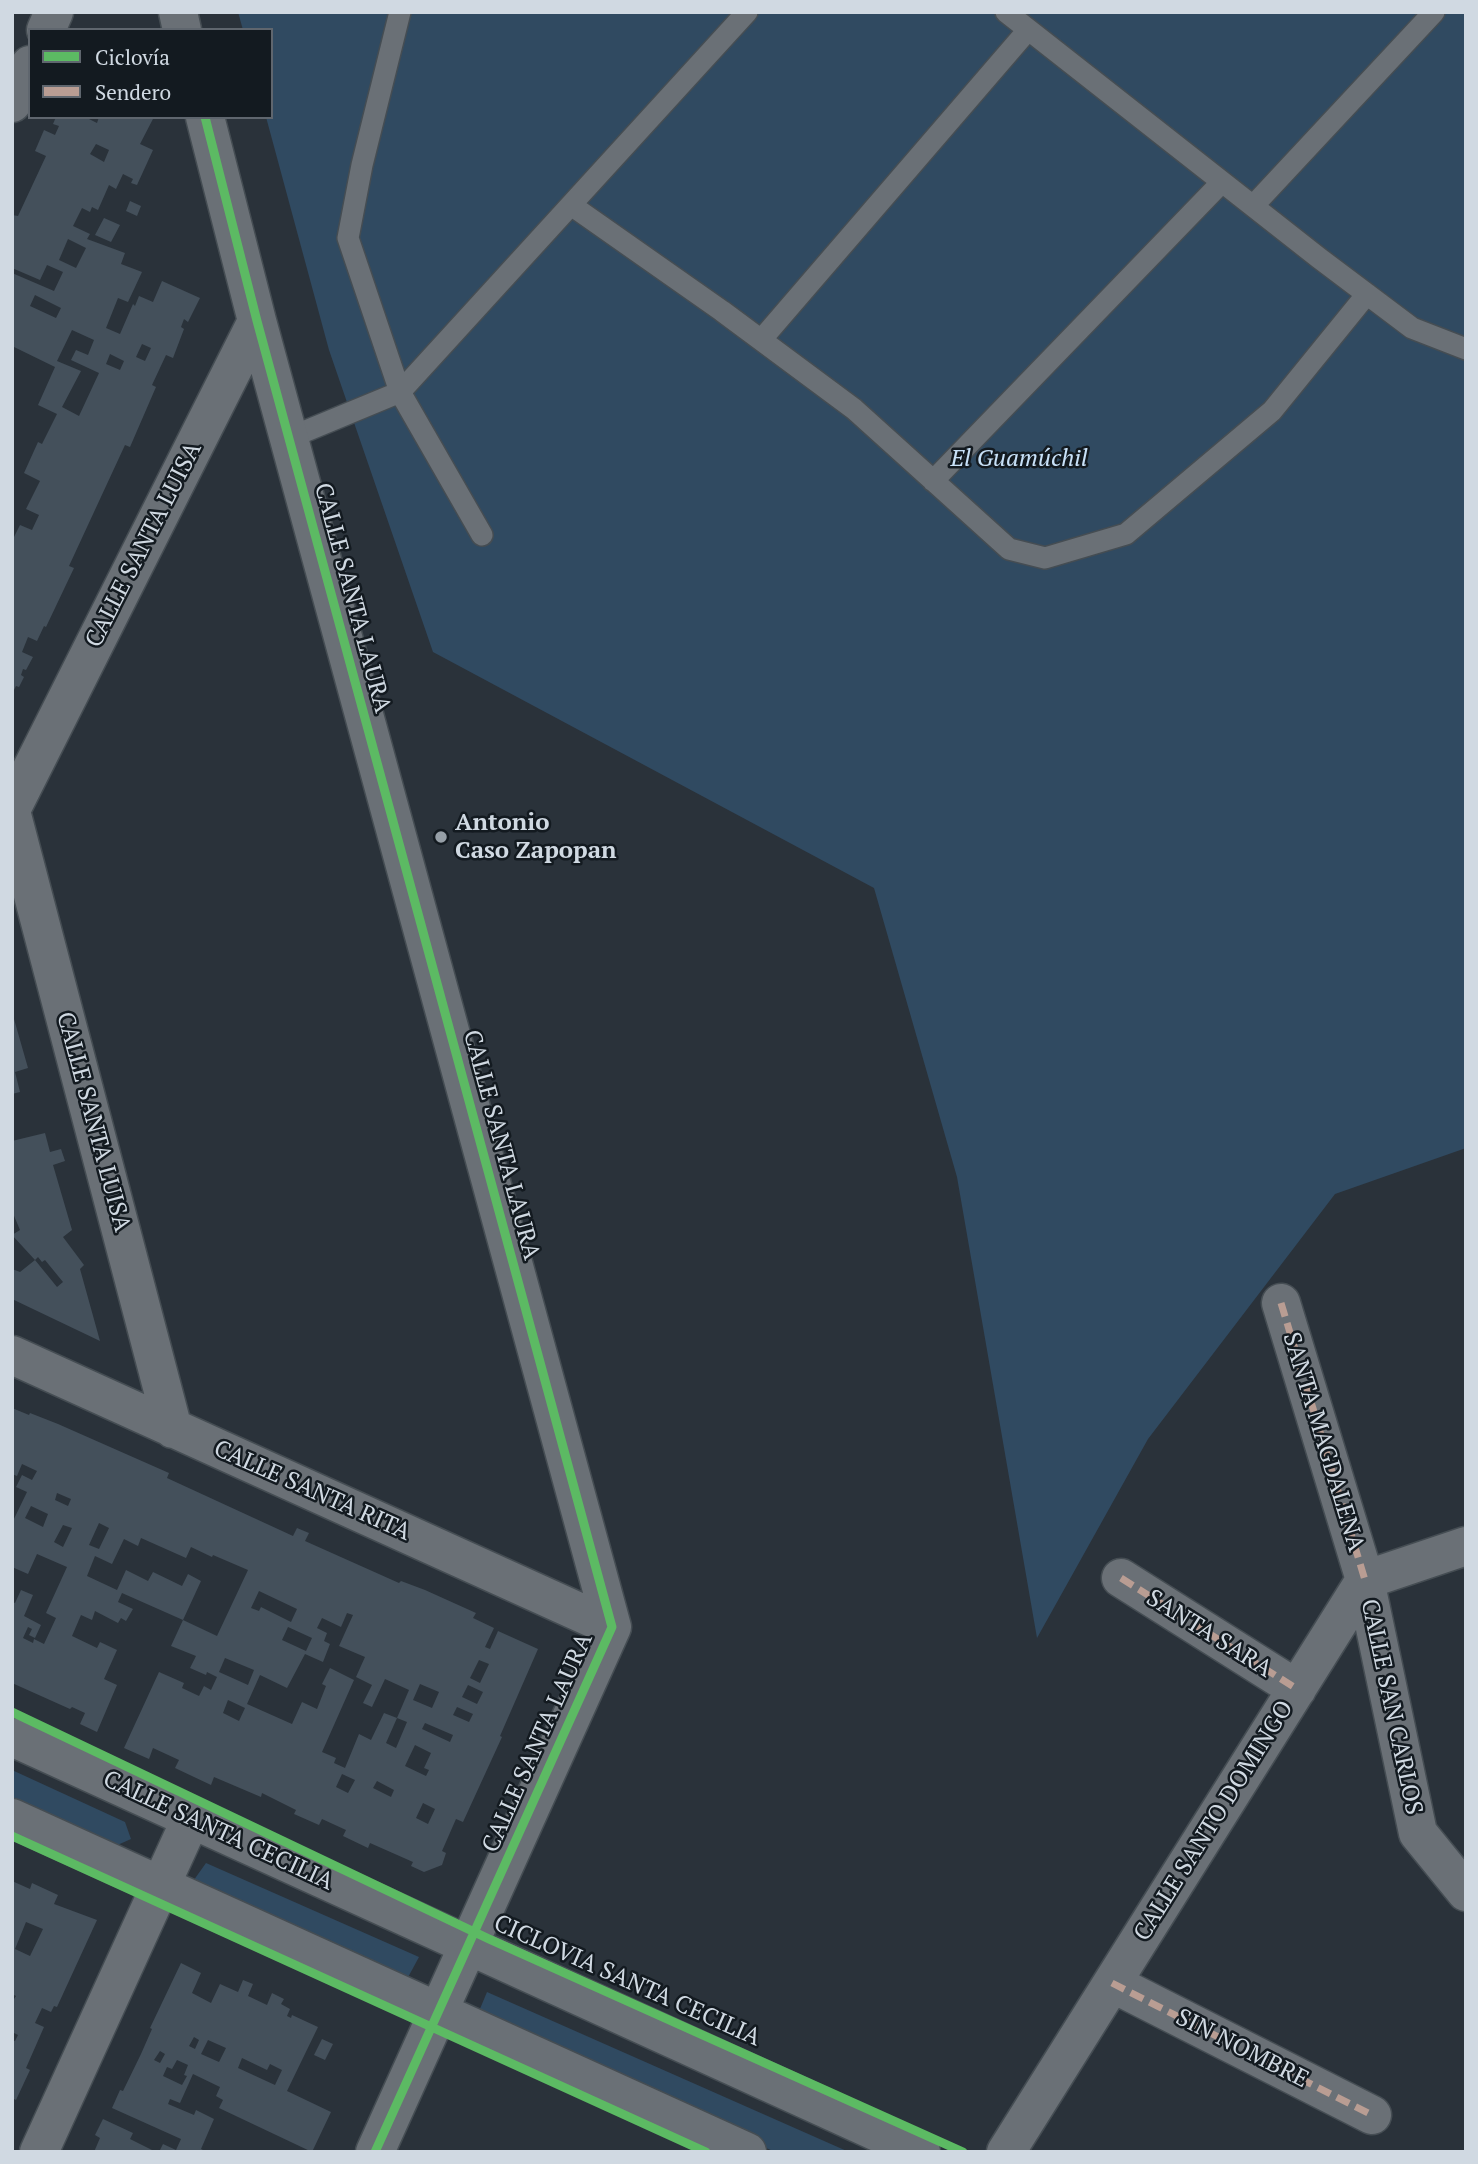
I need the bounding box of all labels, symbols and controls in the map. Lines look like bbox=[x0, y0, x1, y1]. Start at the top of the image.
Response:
legend bbox=[28, 28, 273, 119]
text: Ciclovía bbox=[95, 43, 170, 71]
text: Sendero bbox=[95, 78, 171, 106]
street label: CALLE SANTA LUISA bbox=[80, 438, 208, 652]
park label: El Guamúchil bbox=[950, 445, 1088, 473]
street label: CALLE SANTA LAURA bbox=[307, 480, 397, 716]
place label: Antonio Caso Zapopan bbox=[455, 809, 616, 865]
marker: Antonio Caso Zapopan bbox=[433, 829, 449, 845]
street label: CALLE SANTA LUISA bbox=[50, 1009, 136, 1235]
street label: CALLE SANTA LAURA bbox=[456, 1027, 546, 1263]
street label: SANTA MAGDALENA bbox=[1276, 1329, 1370, 1555]
street label: CALLE SANTA RITA bbox=[209, 1435, 415, 1547]
street label: SANTA SARA bbox=[1141, 1584, 1277, 1684]
street label: CALLE SAN CARLOS bbox=[1354, 1596, 1428, 1818]
street label: CALLE SANTA LAURA bbox=[477, 1629, 599, 1857]
street label: CALLE SANTO DOMINGO bbox=[1128, 1696, 1300, 1946]
street label: CALLE SANTA CECILIA bbox=[98, 1765, 338, 1897]
street label: CICLOVIA SANTA CECILIA bbox=[489, 1909, 765, 2053]
street label: SIN NOMBRE bbox=[1171, 2003, 1313, 2095]

